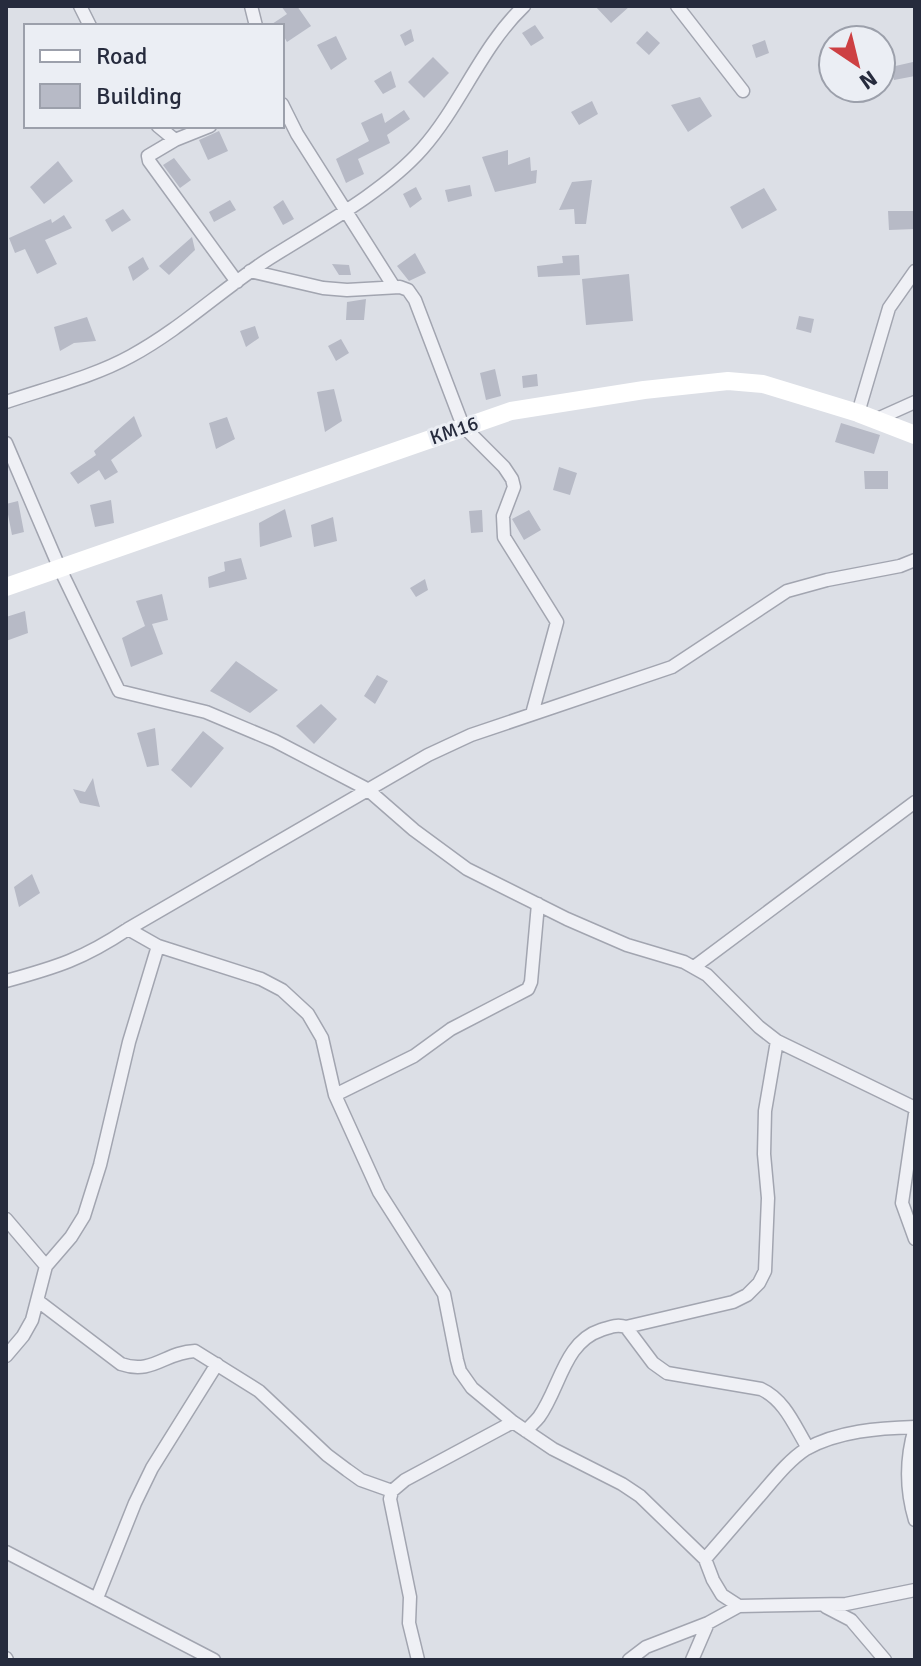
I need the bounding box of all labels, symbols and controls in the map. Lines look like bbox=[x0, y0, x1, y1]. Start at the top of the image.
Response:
legend bbox=[24, 24, 284, 128]
north arrow bbox=[817, 24, 897, 104]
text: Road bbox=[96, 41, 147, 71]
text: N bbox=[854, 65, 882, 95]
text: Building bbox=[96, 81, 182, 111]
street label: KM16 bbox=[427, 411, 482, 450]

